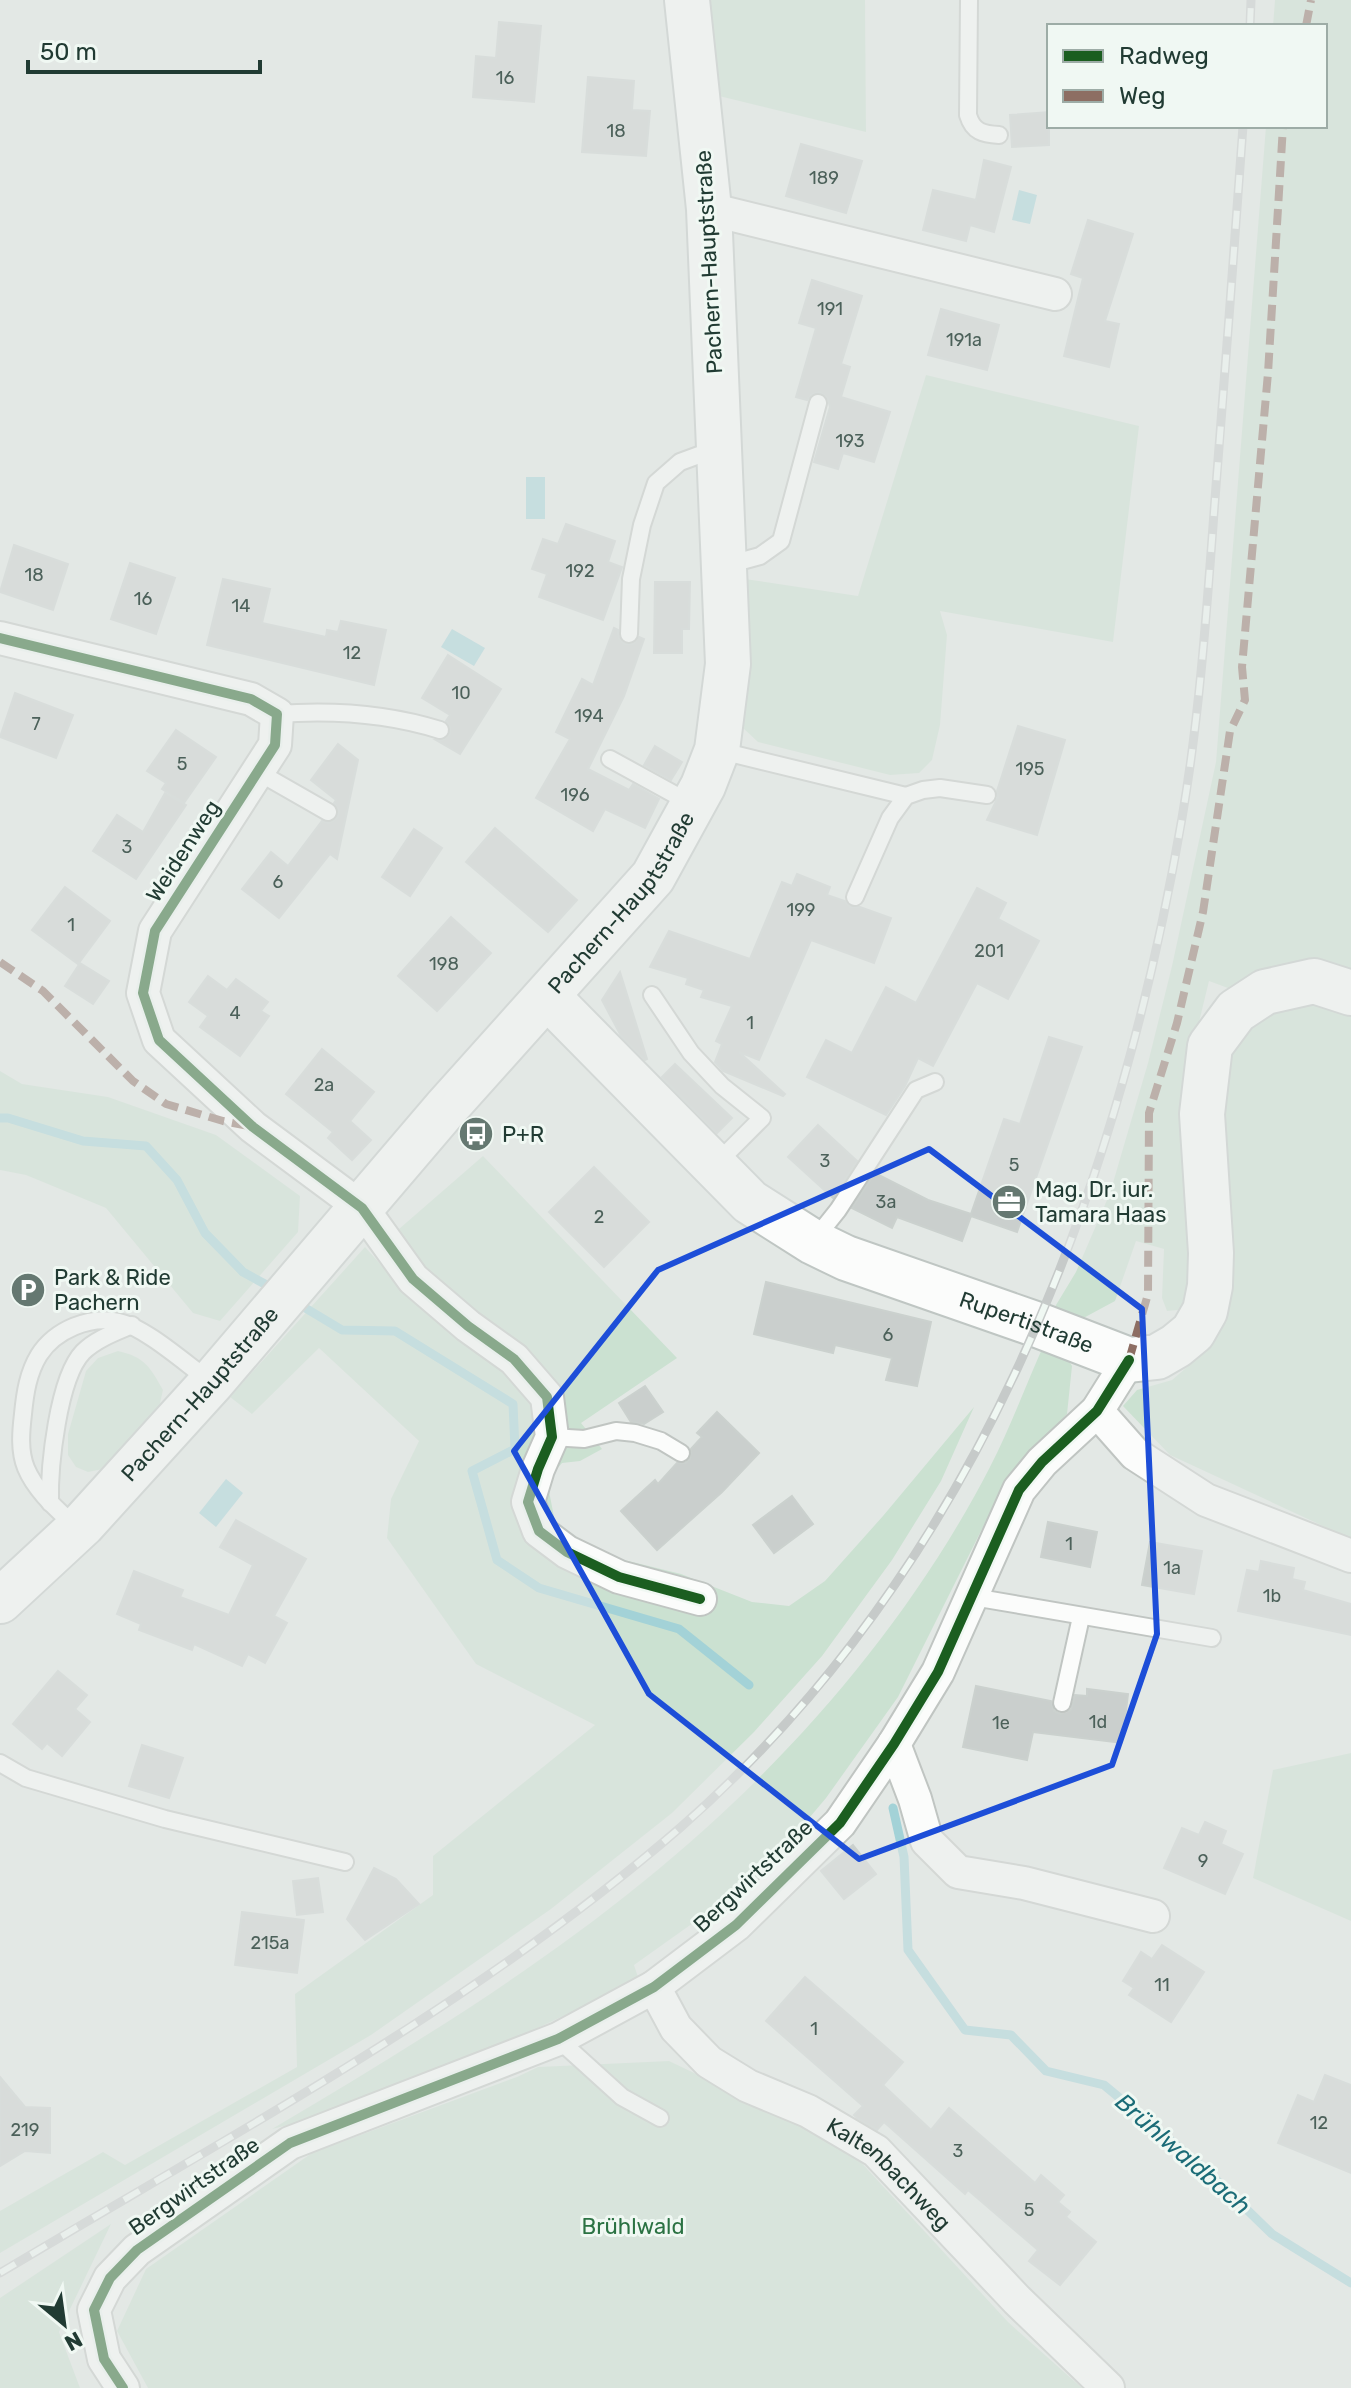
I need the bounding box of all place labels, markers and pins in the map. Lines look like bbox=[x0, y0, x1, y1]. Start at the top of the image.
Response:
bus stop icon: P+R bbox=[457, 1115, 495, 1153]
place label: P+R bbox=[502, 1121, 544, 1148]
place label: Mag. Dr. iur. Tamara Haas bbox=[1035, 1176, 1166, 1228]
office icon: Mag. Dr. iur. Tamara Haas bbox=[990, 1183, 1028, 1221]
place label: Park & Ride Pachern bbox=[54, 1264, 171, 1316]
parking icon: Park & Ride Pachern bbox=[9, 1271, 47, 1309]

